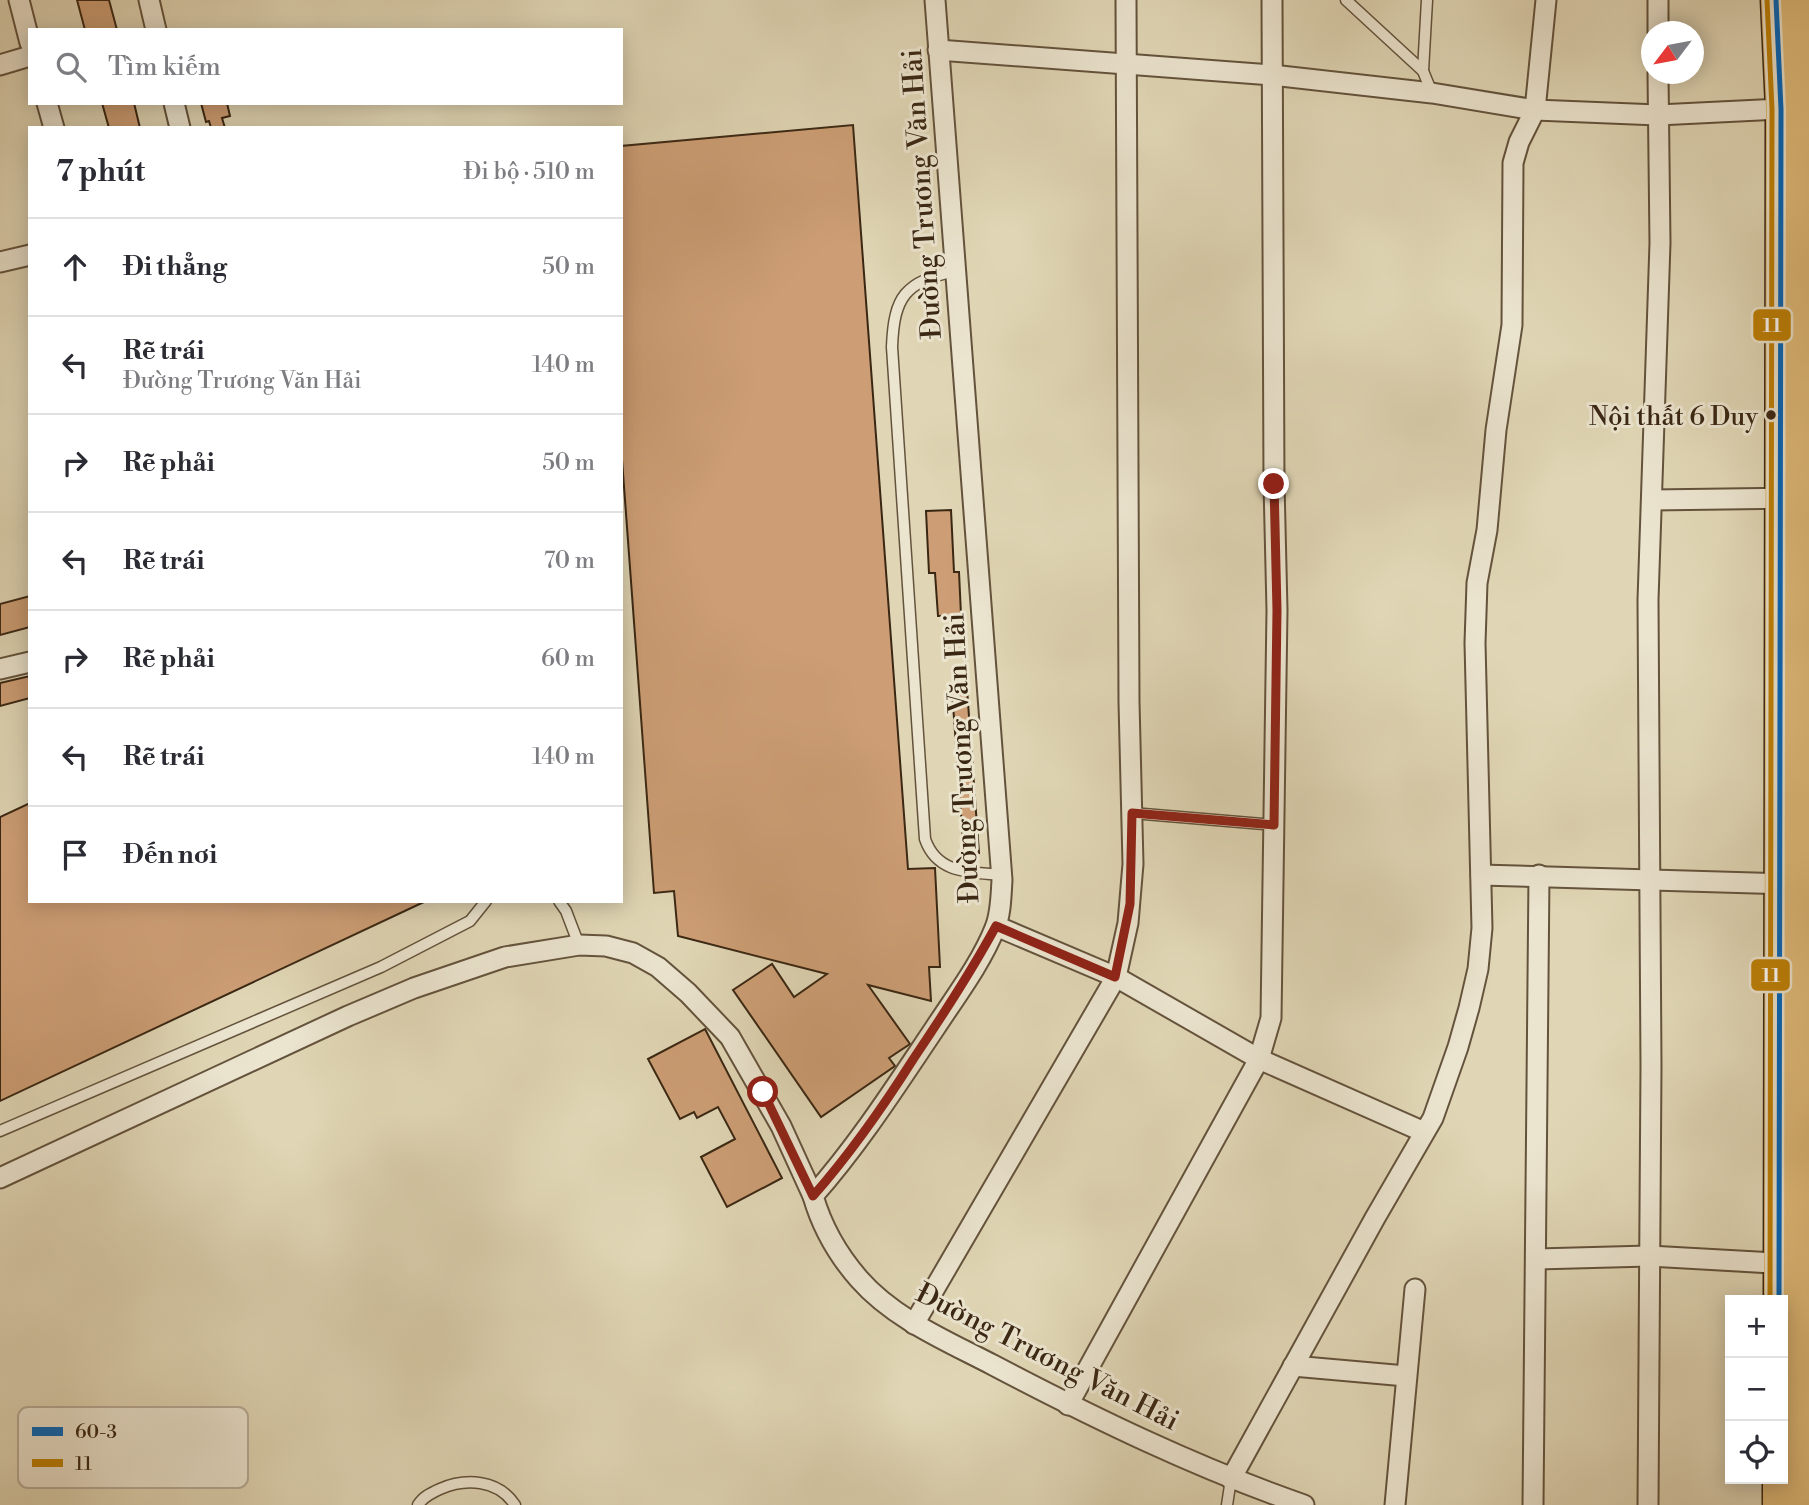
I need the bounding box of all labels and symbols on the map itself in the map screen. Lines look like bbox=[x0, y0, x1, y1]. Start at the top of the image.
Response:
north arrow bbox=[1641, 21, 1704, 84]
street label: Đường Trương Văn Hải bbox=[895, 48, 950, 340]
line badge: 11 bbox=[1752, 308, 1792, 342]
text: 11 bbox=[1763, 314, 1781, 338]
place label: Nội thất 6 Duy bbox=[1589, 401, 1758, 433]
marker: Nội thất 6 Duy bbox=[1764, 408, 1778, 422]
route end bbox=[1258, 468, 1289, 499]
street label: Đường Trương Văn Hải bbox=[937, 612, 988, 904]
line badge: 11 bbox=[1750, 958, 1791, 992]
text: 11 bbox=[1762, 964, 1780, 988]
route start bbox=[747, 1076, 778, 1107]
street label: Đường Trương Văn Hải bbox=[910, 1276, 1185, 1439]
legend bbox=[18, 1407, 248, 1488]
text: 60-3 bbox=[75, 1420, 117, 1444]
text: 11 bbox=[75, 1452, 92, 1476]

